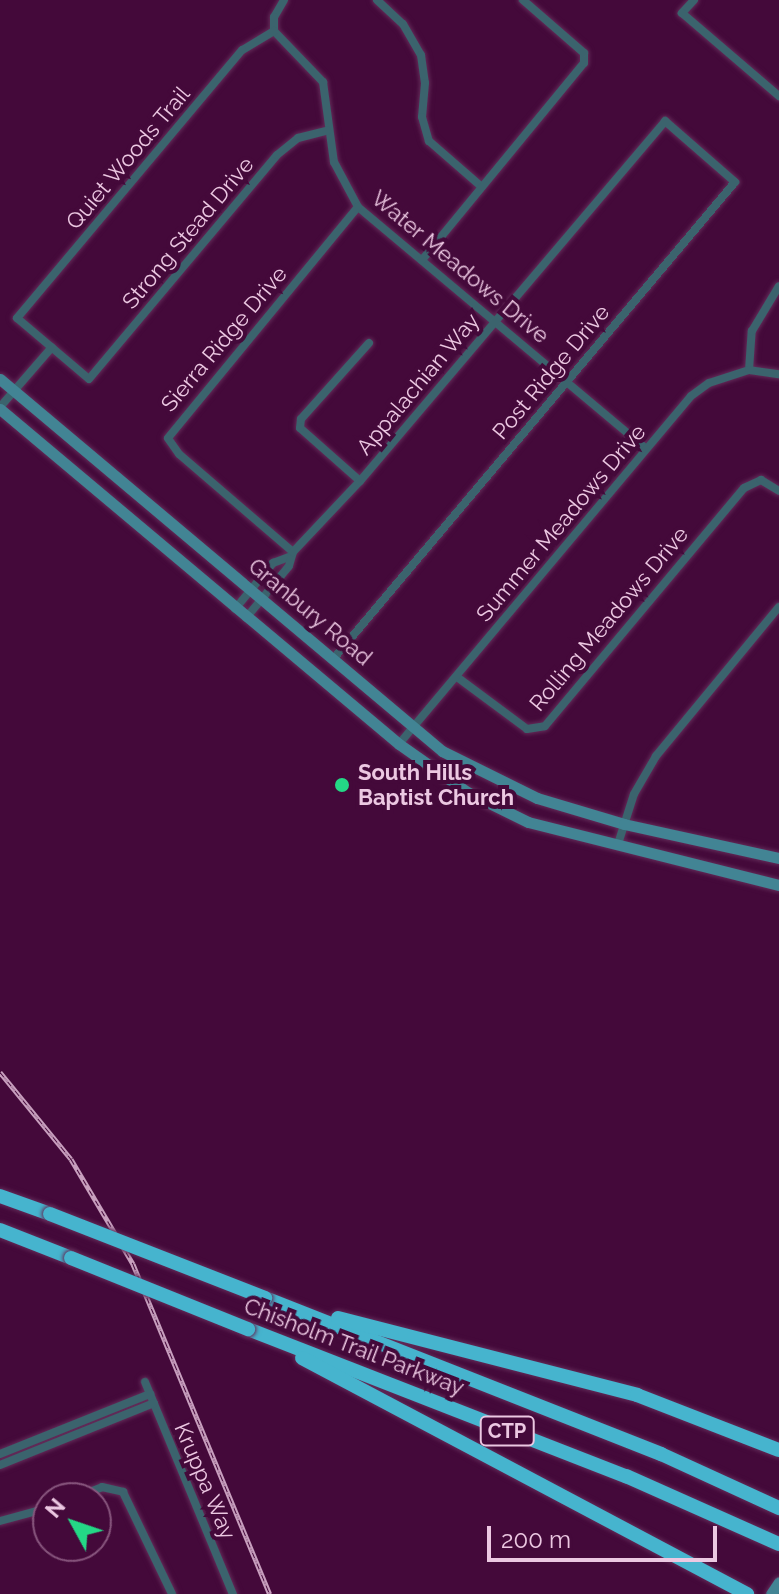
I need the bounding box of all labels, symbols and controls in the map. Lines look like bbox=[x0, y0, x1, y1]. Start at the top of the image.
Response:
street label: Quiet Woods Trail bbox=[60, 81, 196, 235]
street label: Strong Stead Drive bbox=[117, 152, 259, 314]
street label: Water Meadows Drive bbox=[366, 185, 554, 349]
street label: Sierra Ridge Drive bbox=[156, 261, 292, 417]
street label: Post Ridge Drive bbox=[487, 299, 615, 445]
street label: Appalachian Way bbox=[351, 308, 485, 460]
street label: Summer Meadows Drive bbox=[471, 419, 651, 627]
street label: Rolling Meadows Drive bbox=[524, 521, 694, 717]
street label: Granbury Road bbox=[243, 553, 377, 671]
place label: South Hills Baptist Church bbox=[358, 759, 514, 810]
marker: South Hills Baptist Church bbox=[333, 776, 351, 794]
street label: Chisholm Trail Parkway bbox=[240, 1293, 468, 1401]
road number: CTP bbox=[479, 1415, 535, 1447]
street label: Kruppa Way bbox=[168, 1418, 242, 1544]
north arrow bbox=[32, 1482, 112, 1562]
text: N bbox=[40, 1493, 70, 1523]
scale bar bbox=[491, 1510, 721, 1560]
text: 200 m bbox=[501, 1525, 571, 1554]

